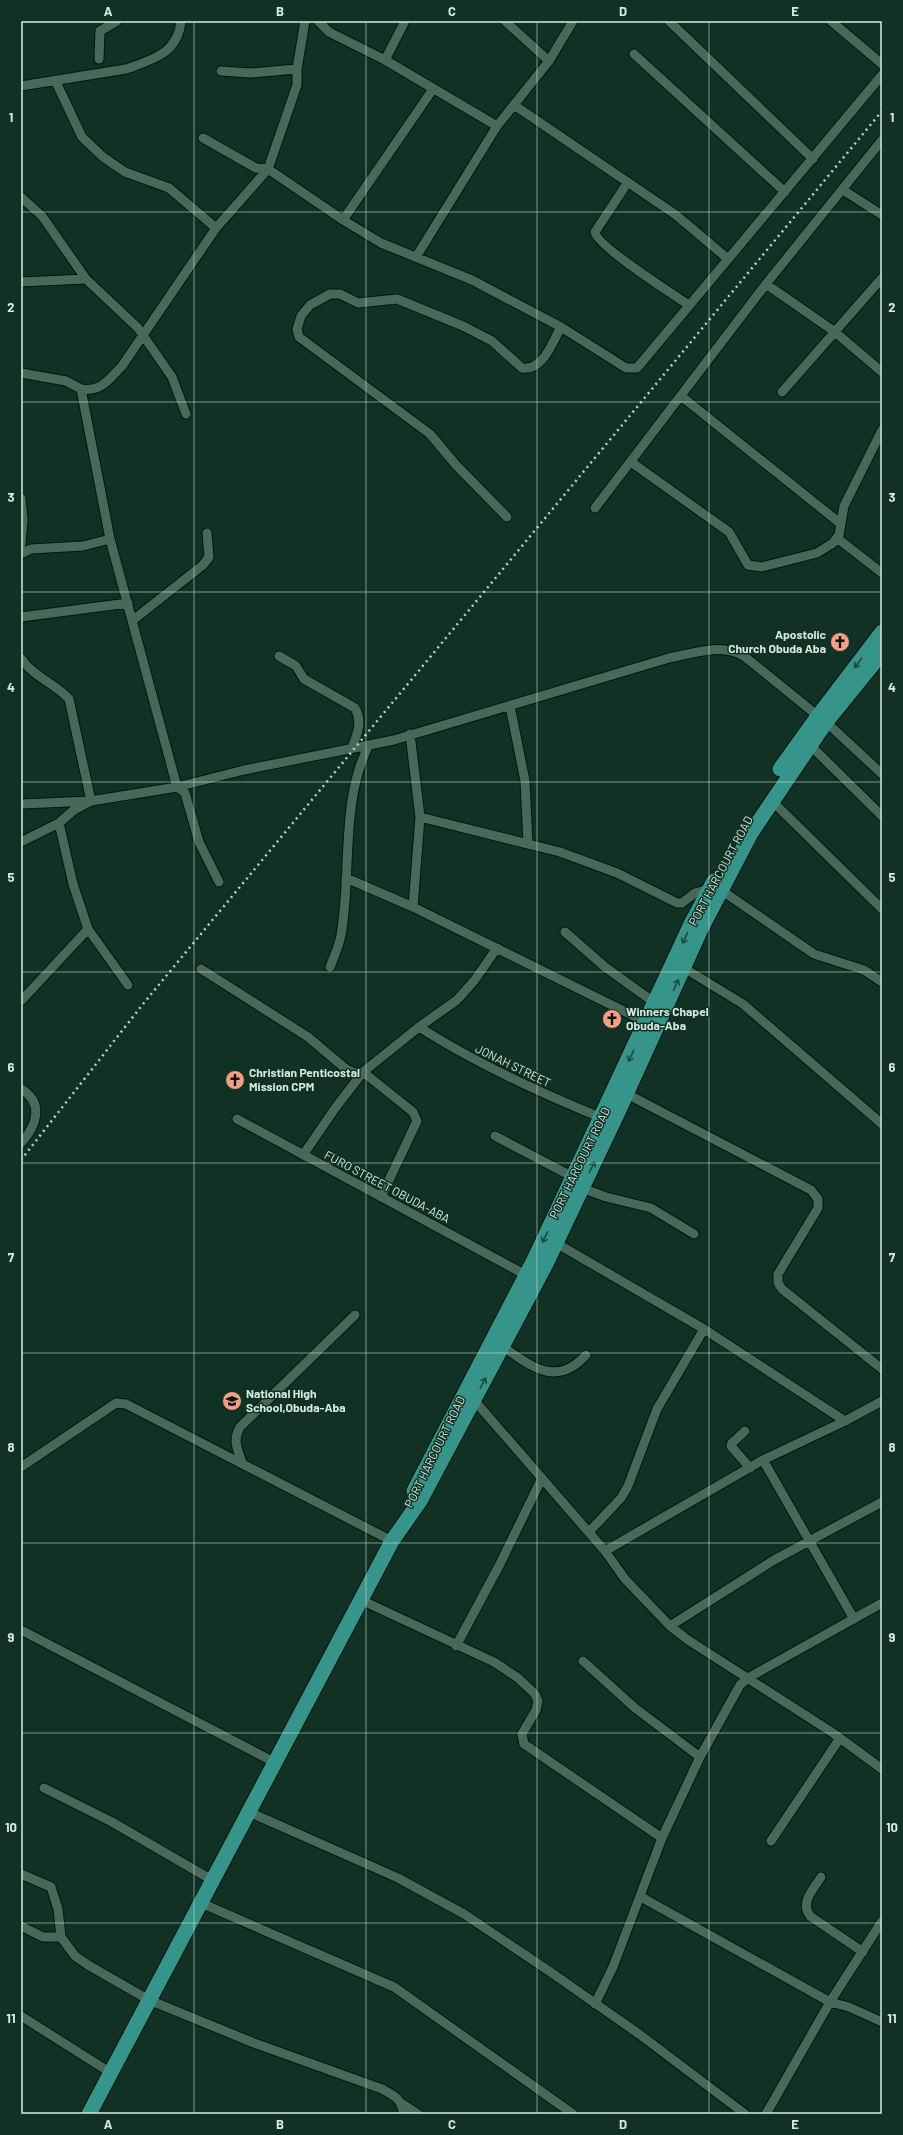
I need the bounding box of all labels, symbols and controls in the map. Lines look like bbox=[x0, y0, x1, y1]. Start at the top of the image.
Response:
text: A bbox=[104, 3, 113, 19]
text: B bbox=[276, 3, 284, 19]
text: C bbox=[448, 3, 456, 19]
text: D bbox=[619, 3, 627, 19]
text: E bbox=[791, 3, 799, 19]
text: 1 bbox=[9, 109, 13, 125]
text: 1 bbox=[890, 109, 894, 125]
text: 2 bbox=[7, 299, 15, 315]
text: 2 bbox=[888, 299, 896, 315]
text: 3 bbox=[7, 489, 15, 505]
text: 3 bbox=[888, 489, 896, 505]
place label: Apostolic Church Obuda Aba bbox=[728, 627, 827, 655]
church icon: Apostolic Church Obuda Aba bbox=[829, 631, 851, 653]
one-way arrow bbox=[854, 657, 862, 668]
text: 4 bbox=[7, 679, 15, 695]
text: 4 bbox=[888, 679, 896, 695]
street label: PORT HARCOURT ROAD bbox=[685, 813, 755, 928]
text: 5 bbox=[7, 869, 15, 885]
text: 5 bbox=[888, 869, 896, 885]
one-way arrow bbox=[681, 932, 688, 944]
one-way arrow bbox=[673, 980, 680, 992]
place label: Winners Chapel Obuda-Aba bbox=[626, 1004, 709, 1032]
church icon: Winners Chapel Obuda-Aba bbox=[601, 1008, 623, 1030]
street label: JONAH STREET bbox=[473, 1041, 554, 1089]
one-way arrow bbox=[626, 1050, 634, 1062]
text: 6 bbox=[8, 1059, 15, 1075]
text: 6 bbox=[889, 1059, 896, 1075]
place label: Christian Penticostal Mission CPM bbox=[249, 1065, 360, 1093]
church icon: Christian Penticostal Mission CPM bbox=[224, 1069, 246, 1091]
street label: PORT HARCOURT ROAD bbox=[546, 1105, 612, 1221]
street label: FURO STREET OBUDA-ABA bbox=[322, 1147, 453, 1225]
one-way arrow bbox=[589, 1161, 596, 1173]
one-way arrow bbox=[541, 1231, 548, 1243]
text: 7 bbox=[8, 1249, 15, 1265]
text: 7 bbox=[889, 1249, 896, 1265]
one-way arrow bbox=[480, 1377, 487, 1389]
place label: National High School,Obuda-Aba bbox=[246, 1386, 346, 1414]
school or university icon: National High School,Obuda-Aba bbox=[221, 1390, 243, 1412]
street label: PORT HARCOURT ROAD bbox=[401, 1394, 467, 1510]
text: 8 bbox=[7, 1439, 15, 1455]
text: 8 bbox=[888, 1439, 896, 1455]
text: 9 bbox=[8, 1629, 15, 1645]
text: 9 bbox=[889, 1629, 896, 1645]
text: 10 bbox=[5, 1819, 17, 1835]
text: 10 bbox=[886, 1819, 898, 1835]
text: 11 bbox=[6, 2010, 16, 2026]
text: 11 bbox=[887, 2010, 897, 2026]
text: A bbox=[104, 2116, 113, 2132]
text: B bbox=[276, 2116, 284, 2132]
text: C bbox=[448, 2116, 456, 2132]
text: D bbox=[619, 2116, 627, 2132]
text: E bbox=[791, 2116, 799, 2132]

